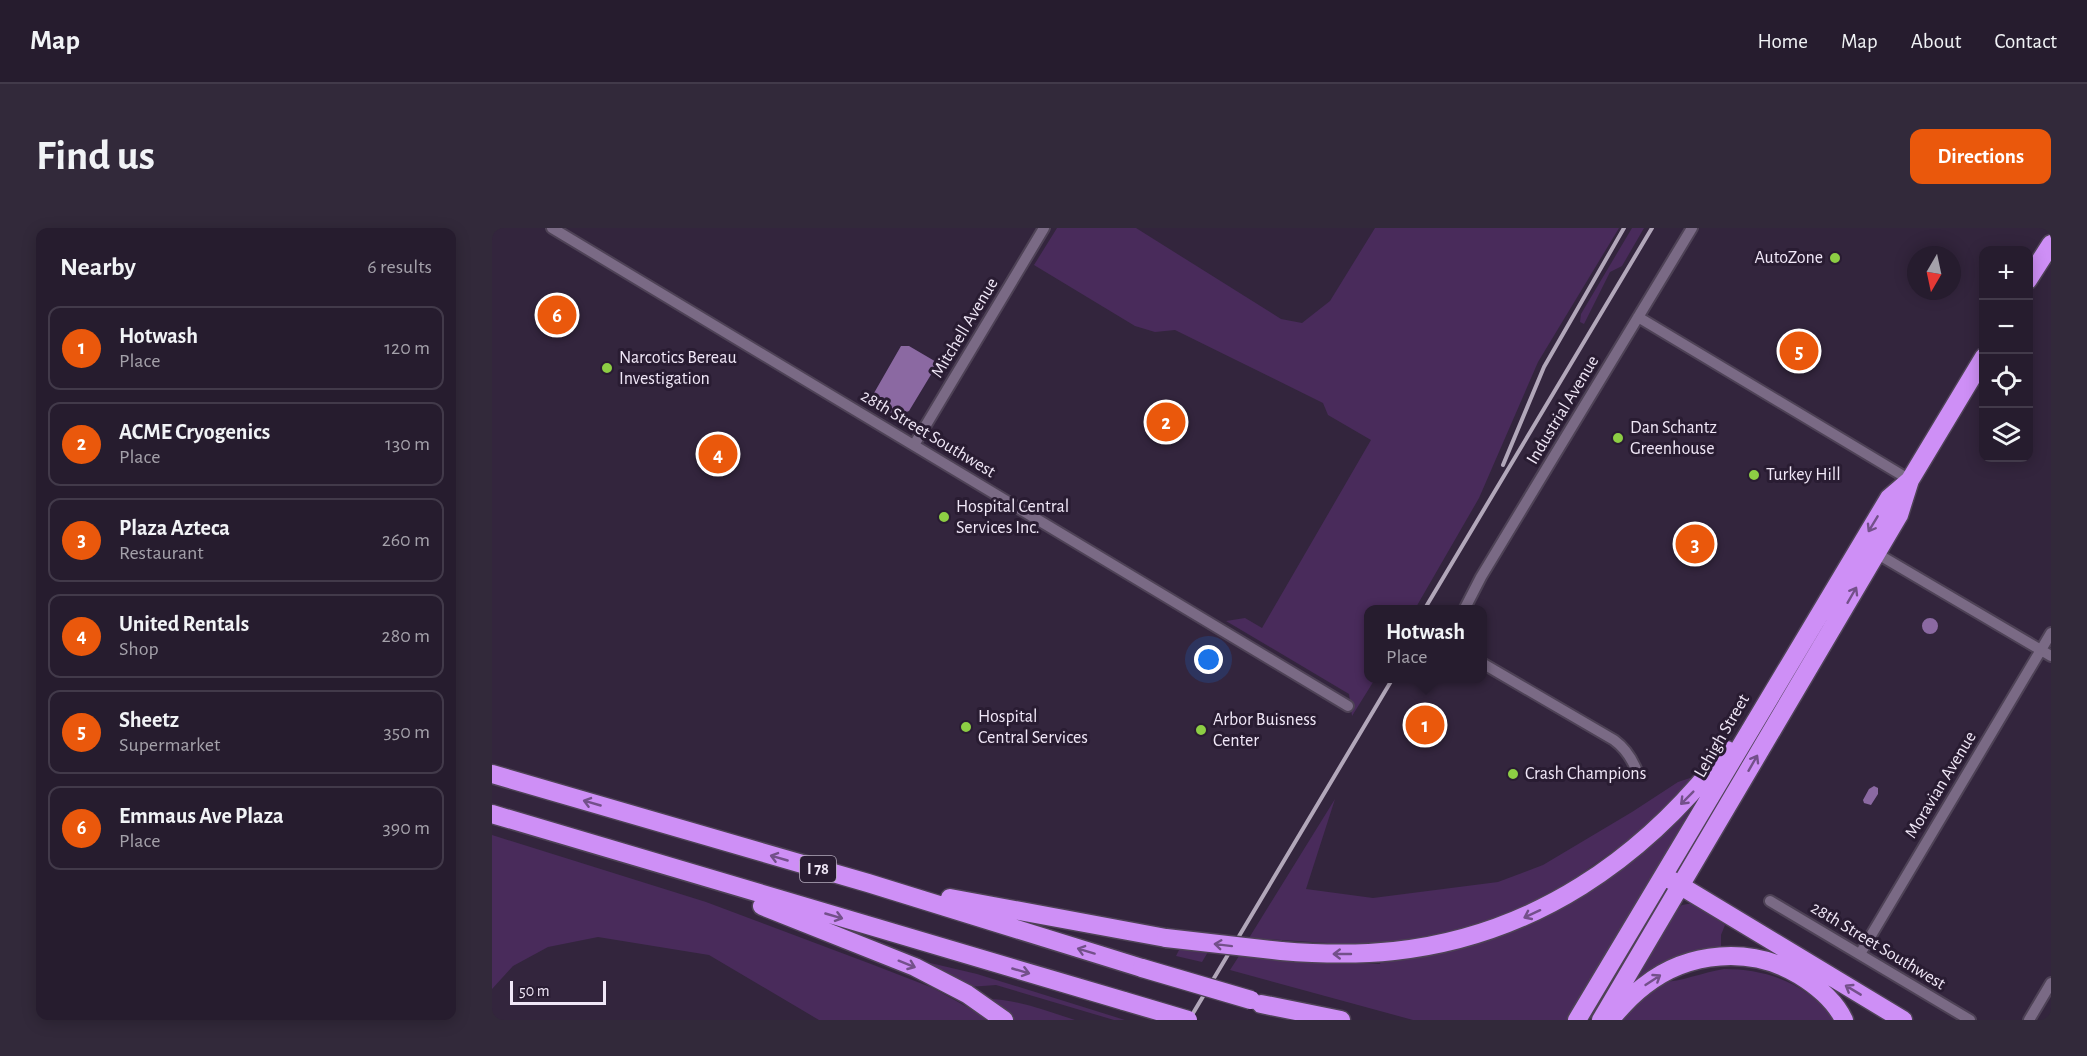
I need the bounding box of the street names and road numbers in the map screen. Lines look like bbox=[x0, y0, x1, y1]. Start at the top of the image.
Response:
street label: Mitchell Avenue bbox=[928, 275, 1002, 381]
street label: Industrial Avenue bbox=[1524, 353, 1602, 467]
street label: 28th Street Southwest bbox=[858, 387, 999, 481]
street label: Lehigh Street bbox=[1691, 691, 1753, 781]
street label: Moravian Avenue bbox=[1902, 728, 1980, 842]
road number: I 78 bbox=[800, 856, 836, 882]
street label: 28th Street Southwest bbox=[1808, 899, 1949, 993]

